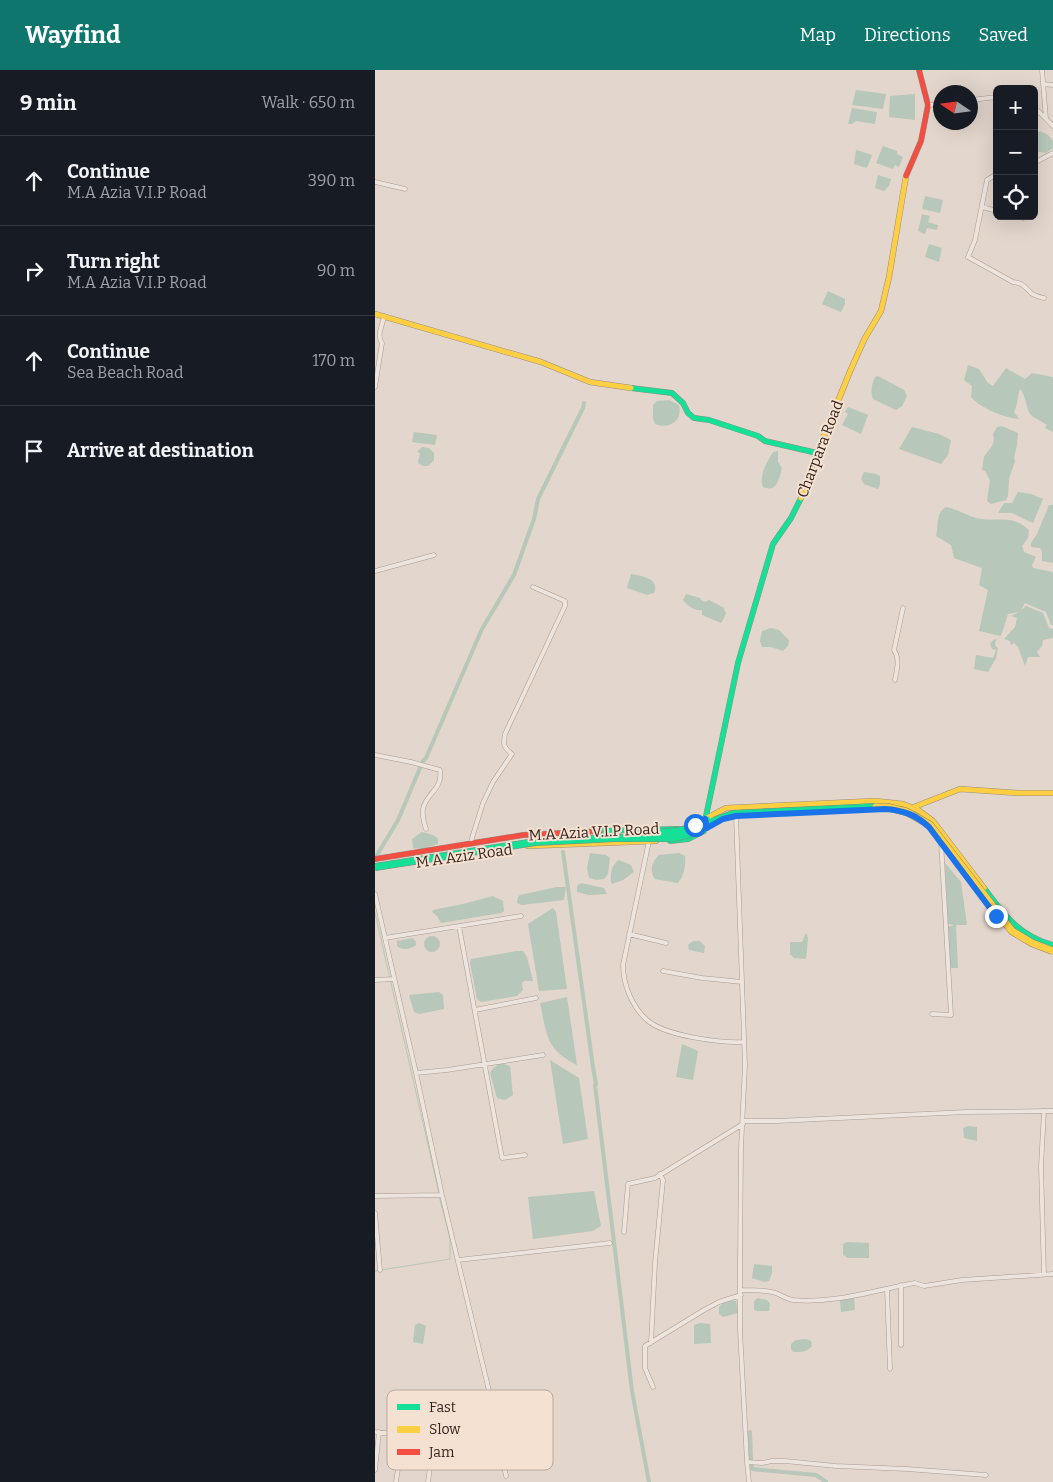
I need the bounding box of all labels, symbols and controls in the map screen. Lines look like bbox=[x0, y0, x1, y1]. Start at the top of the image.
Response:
text: Wayfind bbox=[25, 21, 121, 49]
text: Map bbox=[800, 24, 836, 46]
text: Directions bbox=[864, 24, 951, 46]
text: Saved bbox=[979, 24, 1028, 46]
north arrow bbox=[933, 85, 978, 130]
map controls bbox=[993, 85, 1038, 220]
button: + bbox=[993, 85, 1038, 130]
text: 9 min bbox=[20, 90, 76, 116]
text: Walk · 650 m bbox=[261, 93, 355, 112]
button: − bbox=[993, 130, 1038, 175]
text: Continue bbox=[67, 160, 150, 183]
icon: ahead bbox=[20, 167, 48, 195]
text: 390 m bbox=[308, 171, 355, 190]
button: locate bbox=[993, 175, 1038, 220]
text: M.A Azia V.I.P Road bbox=[67, 183, 207, 202]
text: Turn right bbox=[67, 250, 160, 273]
icon: right bbox=[20, 257, 48, 285]
text: 90 m bbox=[317, 261, 355, 280]
text: M.A Azia V.I.P Road bbox=[67, 273, 207, 292]
text: Continue bbox=[67, 340, 150, 363]
icon: ahead bbox=[20, 347, 48, 375]
text: 170 m bbox=[312, 351, 355, 370]
text: Sea Beach Road bbox=[67, 363, 183, 382]
street label: Charpara Road bbox=[793, 398, 847, 500]
icon: arrive bbox=[20, 437, 48, 465]
text: Arrive at destination bbox=[67, 439, 254, 462]
route start bbox=[684, 814, 707, 837]
street label: M.A Azia V.I.P Road bbox=[528, 820, 660, 844]
street label: M A Aziz Road bbox=[414, 840, 514, 872]
route end bbox=[985, 905, 1008, 928]
legend bbox=[387, 1390, 553, 1470]
text: Fast bbox=[429, 1399, 456, 1416]
text: Slow bbox=[429, 1421, 461, 1438]
text: Jam bbox=[428, 1444, 455, 1461]

